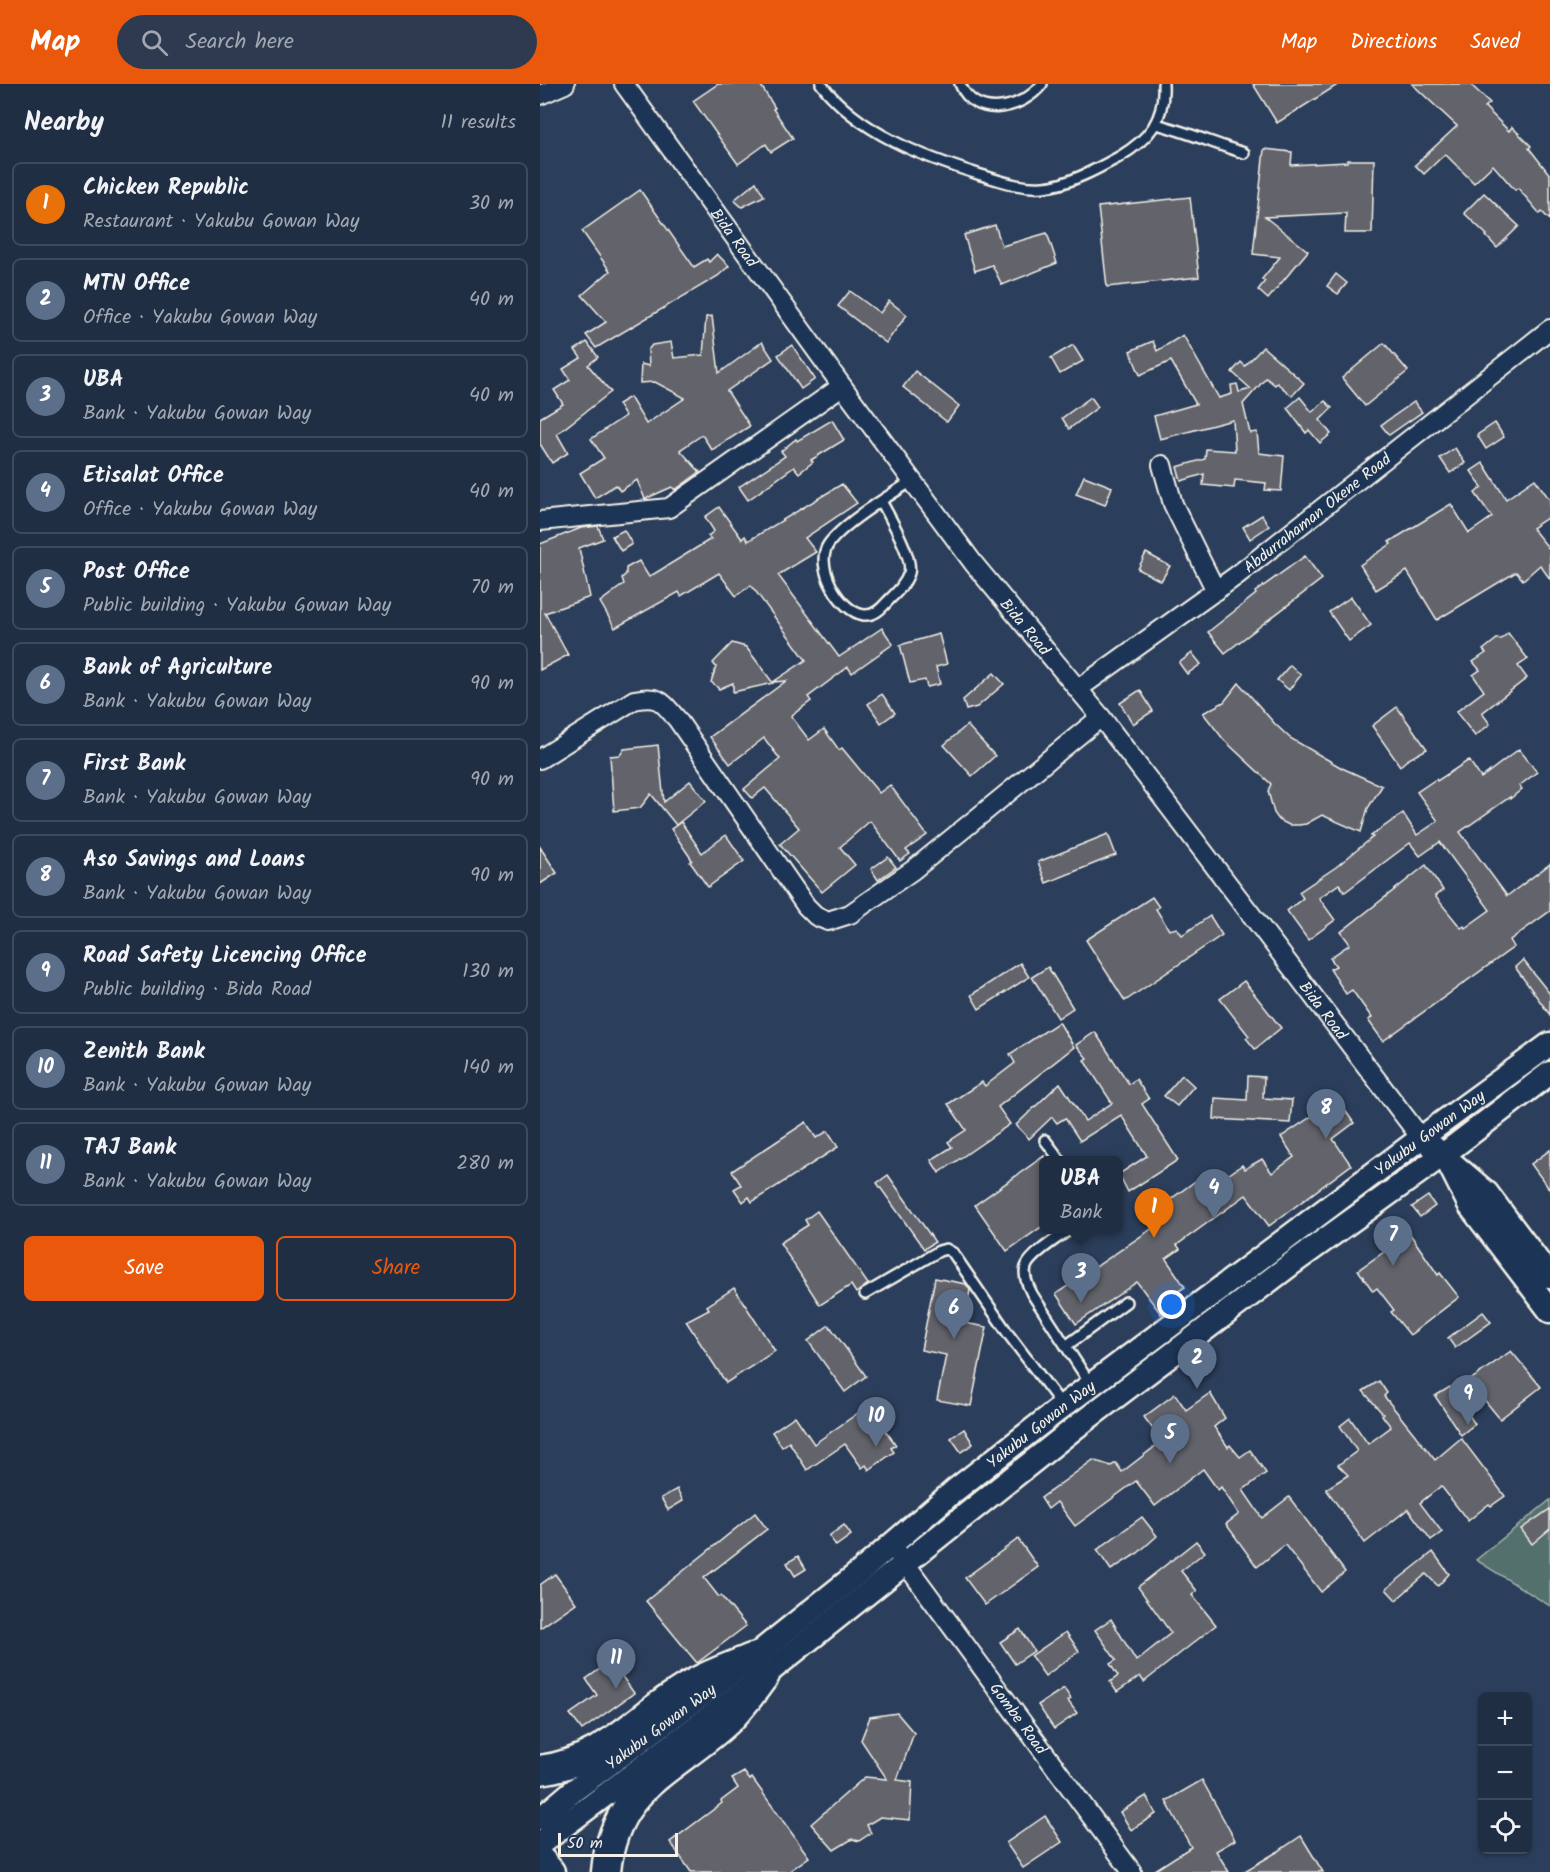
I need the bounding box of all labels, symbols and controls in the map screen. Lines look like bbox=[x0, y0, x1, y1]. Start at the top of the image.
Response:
search box bbox=[117, 15, 537, 69]
text: Map bbox=[30, 20, 81, 65]
text: Search here bbox=[186, 25, 294, 60]
icon: search bbox=[138, 26, 171, 59]
text: Map bbox=[1281, 26, 1317, 59]
text: Directions bbox=[1350, 26, 1437, 59]
text: Saved bbox=[1470, 26, 1520, 59]
text: Nearby bbox=[24, 102, 104, 144]
text: 11 results bbox=[441, 107, 516, 139]
text: Chicken Republic bbox=[83, 171, 249, 206]
text: 1 bbox=[42, 188, 49, 220]
text: 30 m bbox=[469, 188, 514, 220]
street label: Bida Road bbox=[703, 203, 764, 274]
text: Restaurant · Yakubu Gowan Way bbox=[83, 206, 359, 238]
text: MTN Office bbox=[83, 267, 190, 302]
text: 2 bbox=[40, 284, 51, 316]
text: 40 m bbox=[469, 284, 514, 316]
text: Office · Yakubu Gowan Way bbox=[83, 302, 317, 334]
text: UBA bbox=[83, 363, 124, 398]
text: 3 bbox=[40, 380, 51, 412]
text: 40 m bbox=[469, 380, 514, 412]
text: Bank · Yakubu Gowan Way bbox=[83, 398, 311, 430]
street label: Abdurrahaman Okene Road bbox=[1238, 447, 1398, 580]
text: Etisalat Office bbox=[83, 459, 224, 494]
text: 4 bbox=[40, 476, 51, 508]
text: 40 m bbox=[469, 476, 514, 508]
text: Office · Yakubu Gowan Way bbox=[83, 494, 317, 526]
text: Post Office bbox=[83, 555, 190, 590]
text: 5 bbox=[40, 572, 51, 604]
text: 70 m bbox=[471, 572, 514, 604]
text: Public building · Yakubu Gowan Way bbox=[83, 590, 391, 622]
street label: Bida Road bbox=[993, 593, 1057, 662]
text: Bank of Agriculture bbox=[83, 651, 272, 686]
text: 6 bbox=[40, 668, 51, 700]
text: 90 m bbox=[470, 668, 514, 700]
text: Bank · Yakubu Gowan Way bbox=[83, 686, 311, 718]
text: First Bank bbox=[83, 747, 185, 782]
text: 7 bbox=[41, 764, 50, 796]
text: 90 m bbox=[470, 764, 514, 796]
text: Bank · Yakubu Gowan Way bbox=[83, 782, 311, 814]
text: Aso Savings and Loans bbox=[83, 843, 305, 878]
text: 8 bbox=[40, 860, 51, 892]
text: 90 m bbox=[470, 860, 514, 892]
text: Bank · Yakubu Gowan Way bbox=[83, 878, 311, 910]
text: Road Safety Licencing Office bbox=[83, 939, 367, 974]
text: 9 bbox=[40, 956, 51, 988]
text: 130 m bbox=[462, 956, 514, 988]
text: Public building · Bida Road bbox=[83, 974, 311, 1006]
street label: Bida Road bbox=[1292, 976, 1354, 1046]
text: Zenith Bank bbox=[83, 1035, 205, 1070]
text: 10 bbox=[37, 1052, 54, 1084]
text: 140 m bbox=[463, 1052, 514, 1084]
text: Bank · Yakubu Gowan Way bbox=[83, 1070, 311, 1102]
street label: Yakubu Gowan Way bbox=[1370, 1084, 1491, 1183]
pin: 8 bbox=[1306, 1090, 1346, 1139]
text: TAJ Bank bbox=[83, 1131, 176, 1166]
text: 11 bbox=[39, 1148, 52, 1180]
text: 280 m bbox=[456, 1148, 514, 1180]
popup bbox=[1039, 1156, 1123, 1234]
text: UBA bbox=[1060, 1162, 1101, 1197]
text: Bank · Yakubu Gowan Way bbox=[83, 1166, 311, 1198]
pin: 4 bbox=[1194, 1170, 1234, 1219]
pin: 1 bbox=[1134, 1188, 1174, 1238]
text: Bank bbox=[1060, 1197, 1102, 1229]
pin: 7 bbox=[1374, 1216, 1412, 1266]
button: Save bbox=[24, 1236, 264, 1301]
button: Share bbox=[276, 1236, 516, 1301]
pin: 3 bbox=[1062, 1254, 1100, 1303]
pin: 6 bbox=[934, 1290, 974, 1339]
your location bbox=[1157, 1290, 1186, 1319]
pin: 2 bbox=[1178, 1340, 1216, 1389]
street label: Yakubu Gowan Way bbox=[981, 1374, 1102, 1475]
pin: 9 bbox=[1448, 1376, 1488, 1425]
pin: 10 bbox=[856, 1398, 896, 1447]
pin: 5 bbox=[1150, 1414, 1190, 1464]
pin: 11 bbox=[596, 1640, 636, 1689]
street label: Yakubu Gowan Way bbox=[601, 1678, 722, 1777]
street label: Gombe Road bbox=[983, 1678, 1053, 1761]
map controls bbox=[1478, 1692, 1532, 1854]
button: + bbox=[1478, 1692, 1532, 1746]
button: − bbox=[1478, 1746, 1532, 1800]
button: locate bbox=[1478, 1800, 1532, 1854]
scale bar bbox=[558, 1830, 678, 1858]
text: 50 m bbox=[567, 1831, 603, 1856]

